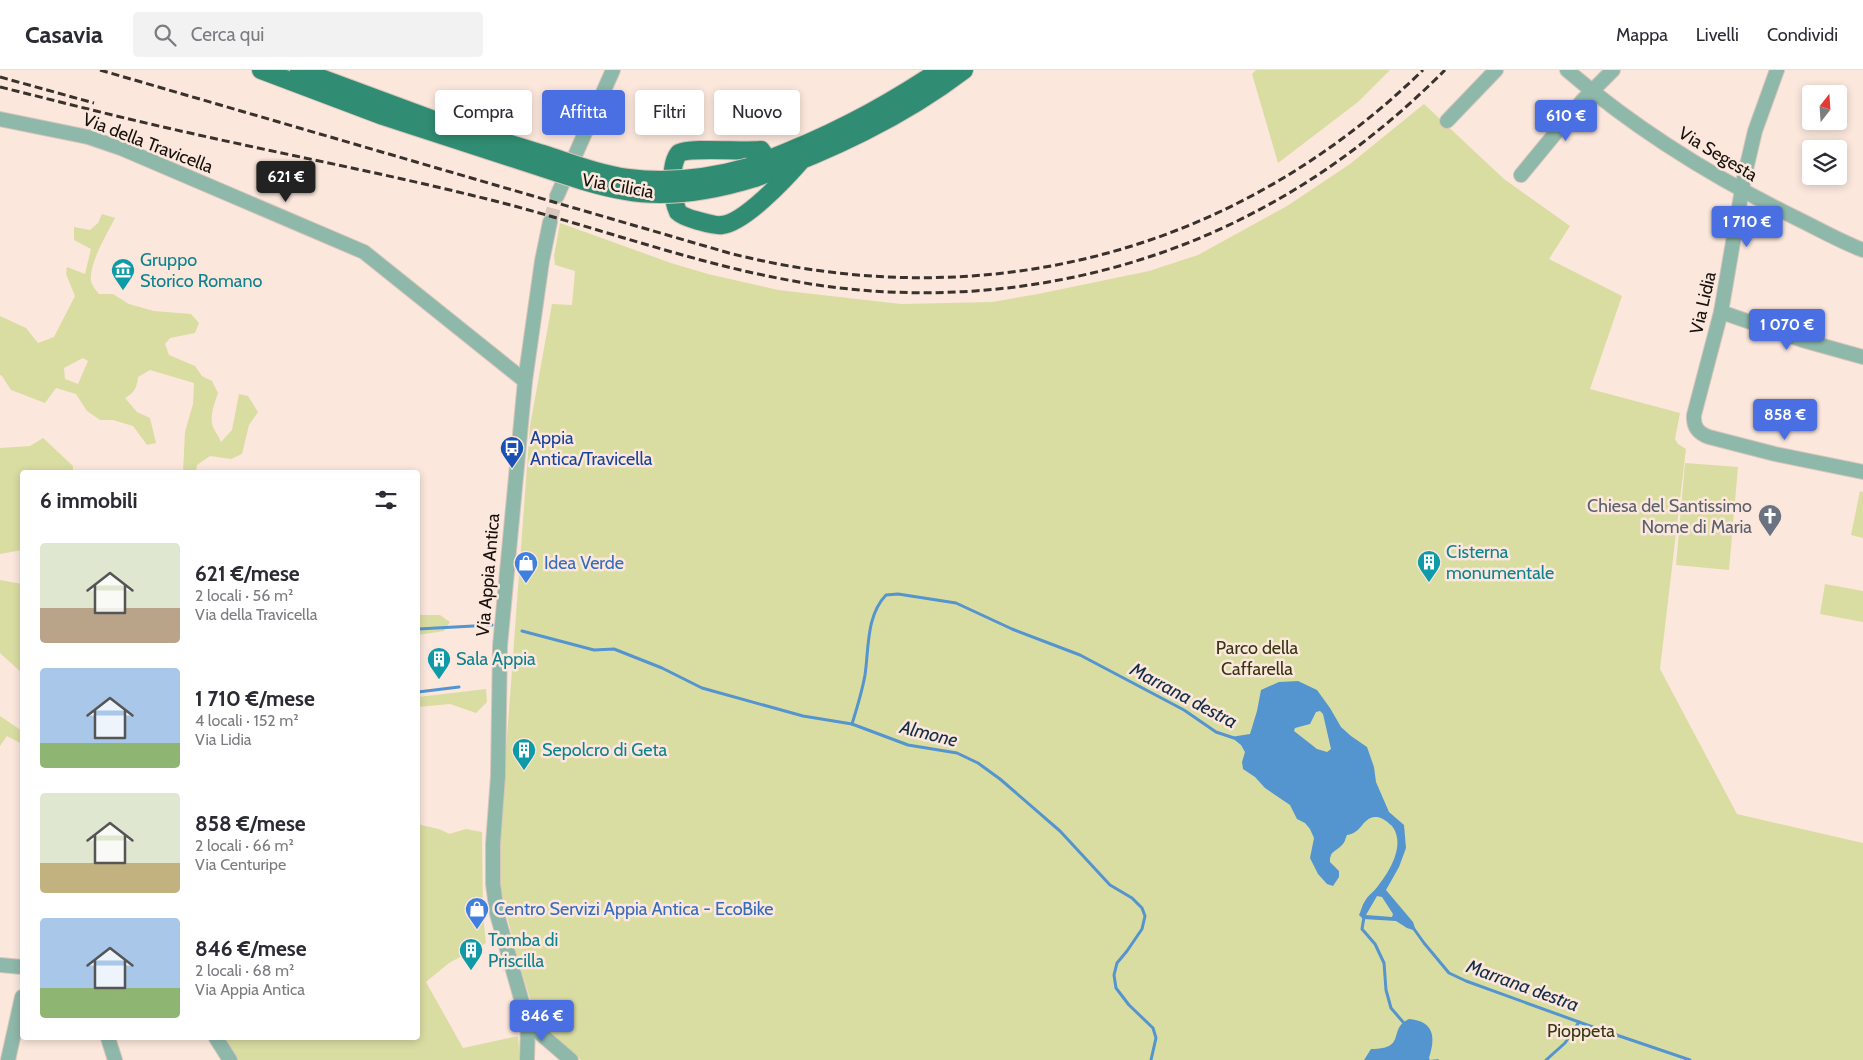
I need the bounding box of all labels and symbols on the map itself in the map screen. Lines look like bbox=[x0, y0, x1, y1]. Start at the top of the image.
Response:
north arrow bbox=[1802, 85, 1848, 130]
pin: 610 € bbox=[1531, 100, 1601, 142]
street label: Via della Travicella bbox=[80, 108, 217, 178]
street label: Via Segesta bbox=[1674, 122, 1762, 186]
pin: 621 € bbox=[251, 160, 321, 203]
street label: Via Cilicia bbox=[580, 169, 656, 203]
pin: 1 710 € bbox=[1701, 206, 1793, 248]
place label: Gruppo Storico Romano bbox=[140, 249, 263, 292]
museum icon: Gruppo Storico Romano bbox=[110, 257, 136, 291]
street label: Via Lidia bbox=[1685, 269, 1721, 336]
pin: 1 070 € bbox=[1741, 308, 1833, 351]
pin: 858 € bbox=[1750, 398, 1820, 441]
place label: Appia Antica/Travicella bbox=[530, 427, 653, 470]
bus stop icon: Appia Antica/Travicella bbox=[499, 435, 525, 469]
place label: Chiesa del Santissimo Nome di Maria bbox=[1587, 495, 1752, 538]
church icon: Chiesa del Santissimo Nome di Maria bbox=[1757, 503, 1783, 537]
street label: Via Appia Antica bbox=[472, 512, 504, 638]
place label: Cisterna monumentale bbox=[1446, 541, 1554, 584]
building icon: Cisterna monumentale bbox=[1416, 549, 1442, 583]
shop icon: Idea Verde bbox=[513, 550, 539, 584]
place label: Idea Verde bbox=[544, 552, 624, 574]
park label: Parco della Caffarella bbox=[1216, 637, 1299, 680]
building icon: Sala Appia bbox=[426, 646, 452, 680]
place label: Sala Appia bbox=[456, 648, 536, 670]
water label: Marrana destra bbox=[1125, 657, 1241, 733]
water label: Almone bbox=[897, 715, 960, 752]
building icon: Sepolcro di Geta bbox=[511, 737, 537, 771]
place label: Sepolcro di Geta bbox=[542, 739, 668, 761]
shop icon: Centro Servizi Appia Antica - EcoBike bbox=[464, 896, 490, 930]
place label: Centro Servizi Appia Antica - EcoBike bbox=[494, 898, 774, 920]
place label: Tomba di Priscilla bbox=[488, 929, 558, 972]
building icon: Tomba di Priscilla bbox=[458, 937, 484, 971]
water label: Marrana destra bbox=[1463, 954, 1582, 1016]
pin: 846 € bbox=[507, 1000, 577, 1042]
park label: Pioppeta bbox=[1547, 1020, 1615, 1042]

